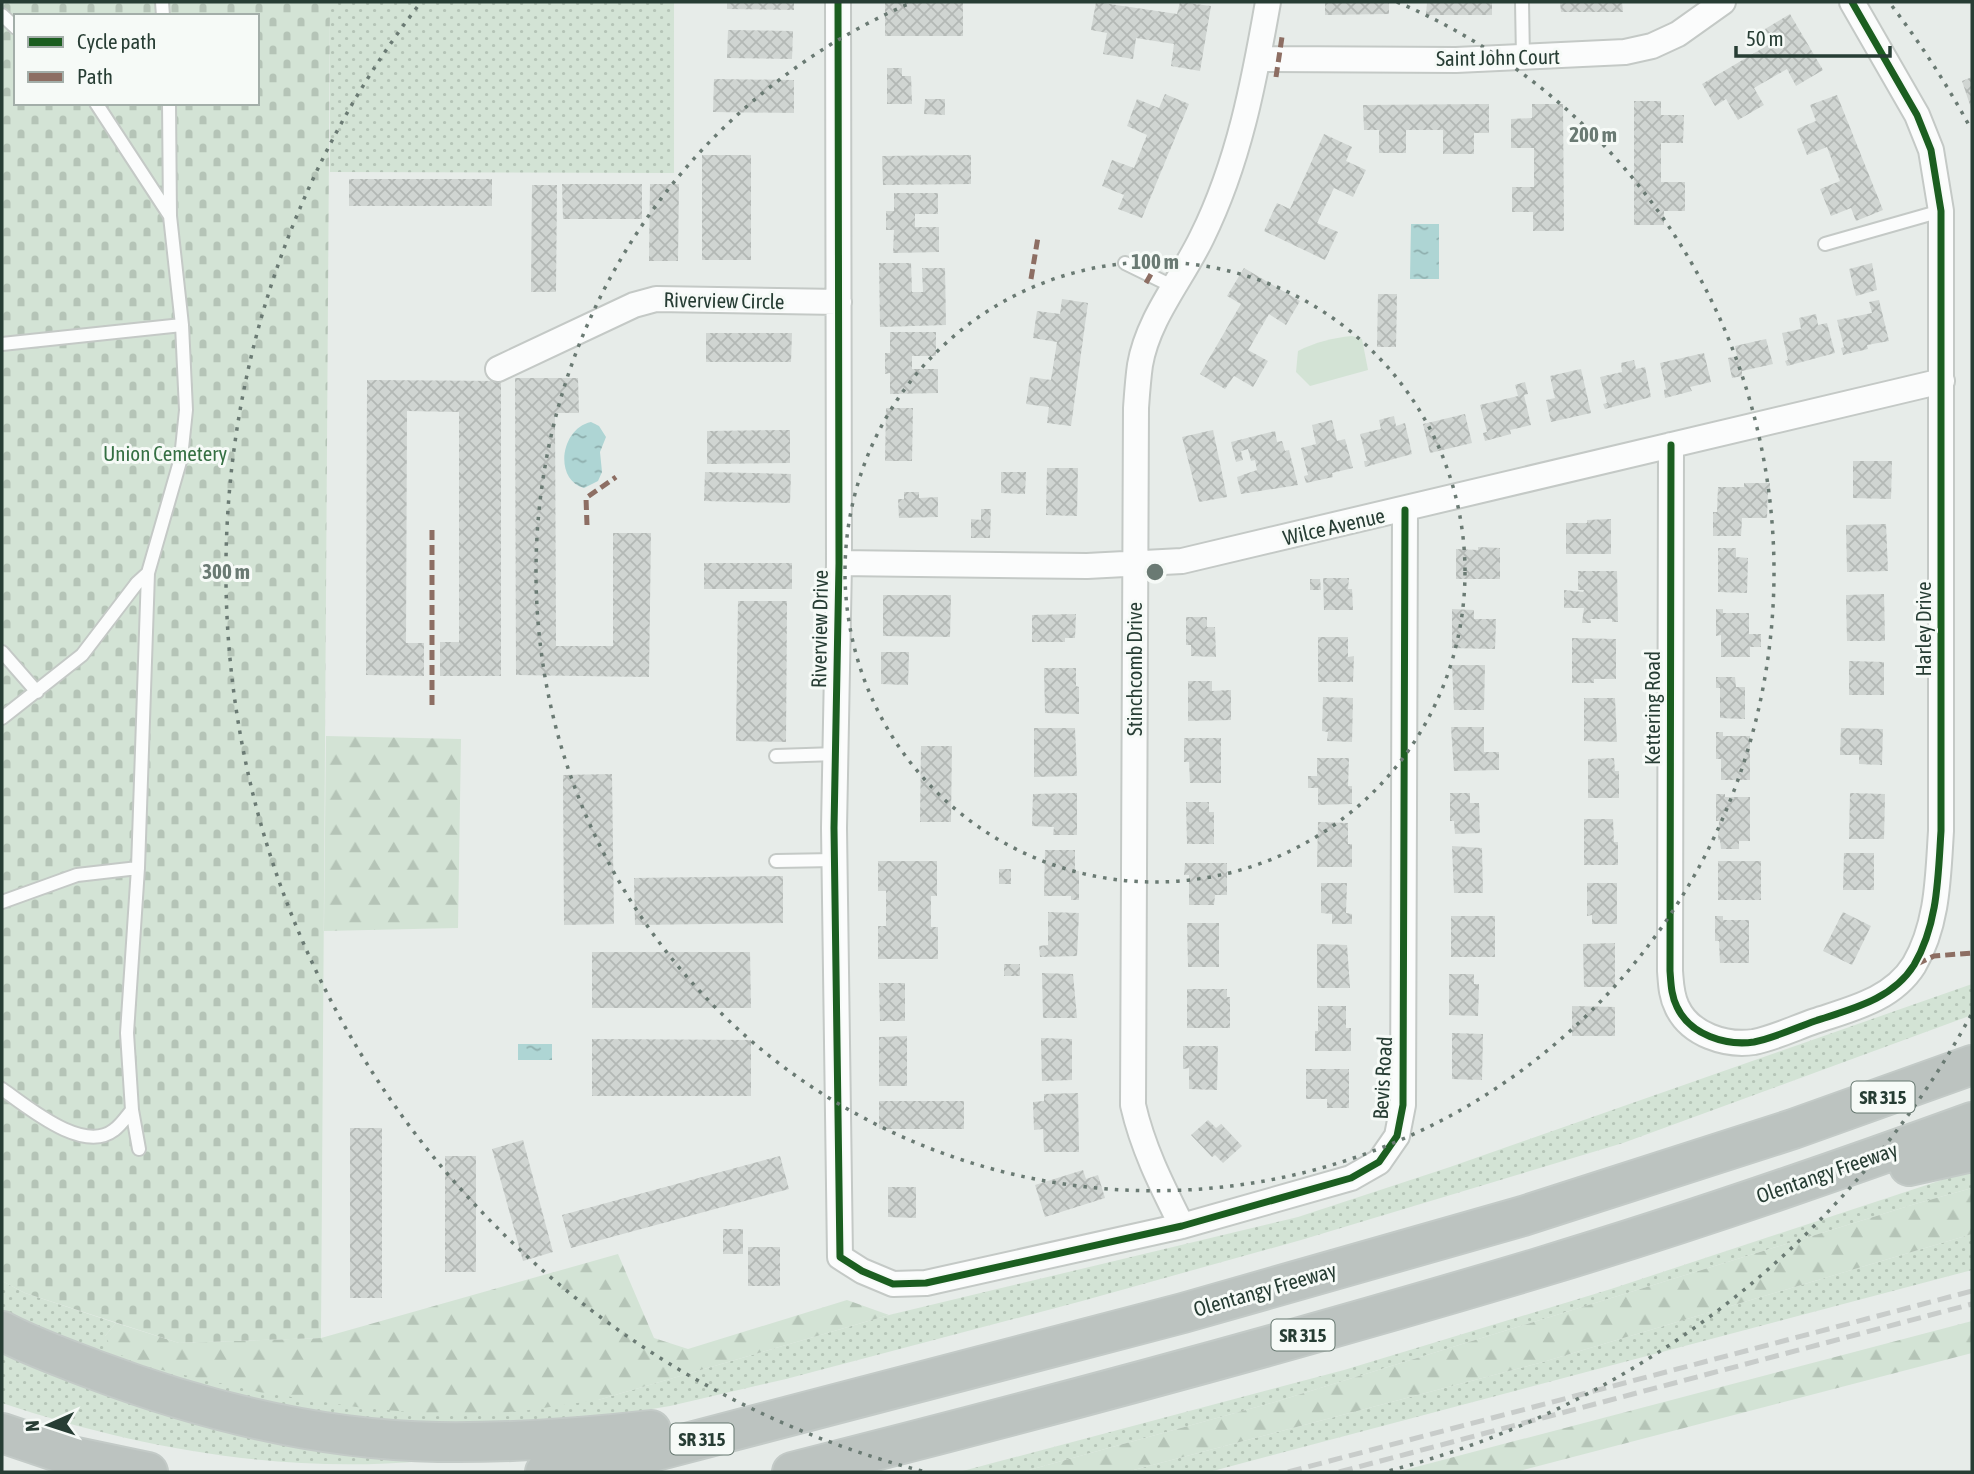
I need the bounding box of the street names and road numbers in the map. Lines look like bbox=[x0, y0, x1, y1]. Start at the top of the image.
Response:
street label: Saint John Court bbox=[1436, 44, 1560, 70]
street label: Riverview Circle bbox=[663, 287, 785, 313]
street label: Wilce Avenue bbox=[1281, 503, 1387, 549]
street label: Riverview Drive bbox=[806, 570, 832, 688]
street label: Harley Drive bbox=[1911, 581, 1935, 677]
street label: Stinchcomb Drive bbox=[1122, 602, 1146, 736]
street label: Kettering Road bbox=[1640, 651, 1664, 765]
street label: Bevis Road bbox=[1368, 1036, 1396, 1120]
road number: SR 315 bbox=[1852, 1082, 1914, 1112]
street label: Olentangy Freeway bbox=[1753, 1137, 1901, 1207]
street label: Olentangy Freeway bbox=[1190, 1257, 1339, 1321]
road number: SR 315 bbox=[1272, 1320, 1334, 1350]
road number: SR 315 bbox=[670, 1424, 734, 1455]

